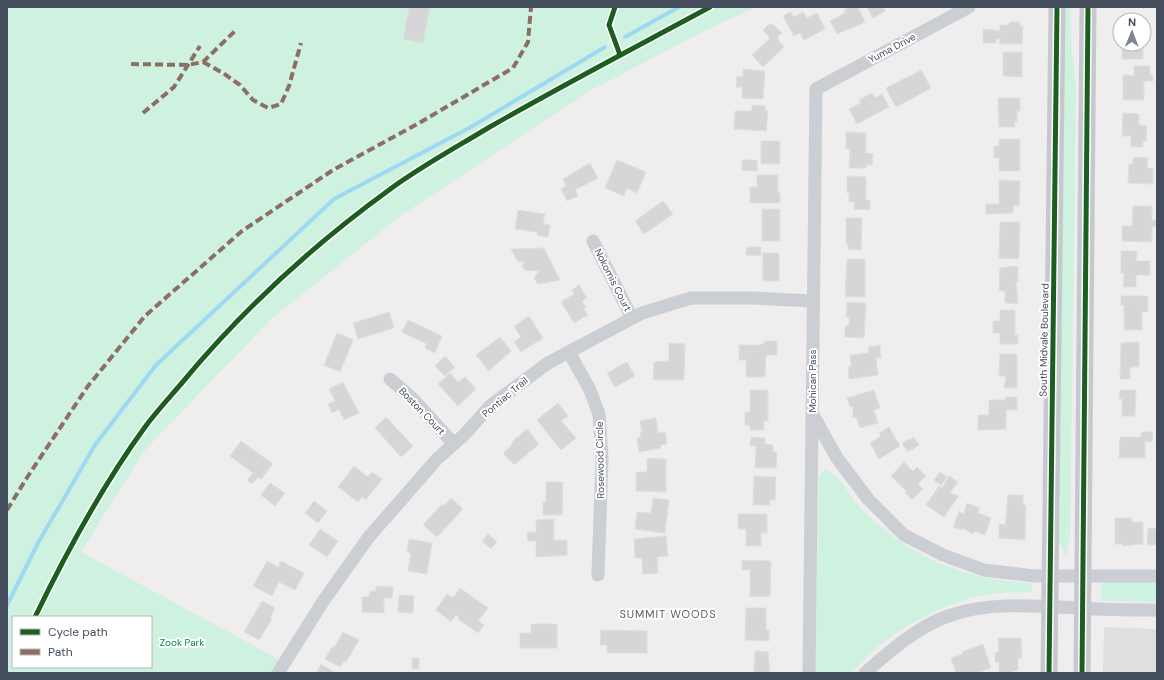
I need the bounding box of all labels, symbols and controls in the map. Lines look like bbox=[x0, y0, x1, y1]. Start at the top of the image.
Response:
north arrow bbox=[1112, 12, 1152, 52]
text: N bbox=[1128, 15, 1136, 29]
street label: Yuma Drive bbox=[866, 30, 918, 66]
street label: Nokomis Court bbox=[592, 246, 634, 314]
street label: South Midvale Boulevard bbox=[1037, 283, 1051, 397]
street label: Mohican Pass bbox=[806, 349, 819, 413]
street label: Pontiac Trail bbox=[479, 374, 531, 420]
street label: Boston Court bbox=[396, 384, 448, 438]
street label: Rosewood Circle bbox=[593, 421, 607, 499]
district label: SUMMIT WOODS bbox=[619, 607, 717, 621]
legend bbox=[12, 616, 152, 668]
text: Cycle path bbox=[48, 624, 108, 640]
park label: Zook Park bbox=[160, 636, 204, 649]
text: Path bbox=[48, 644, 73, 660]

